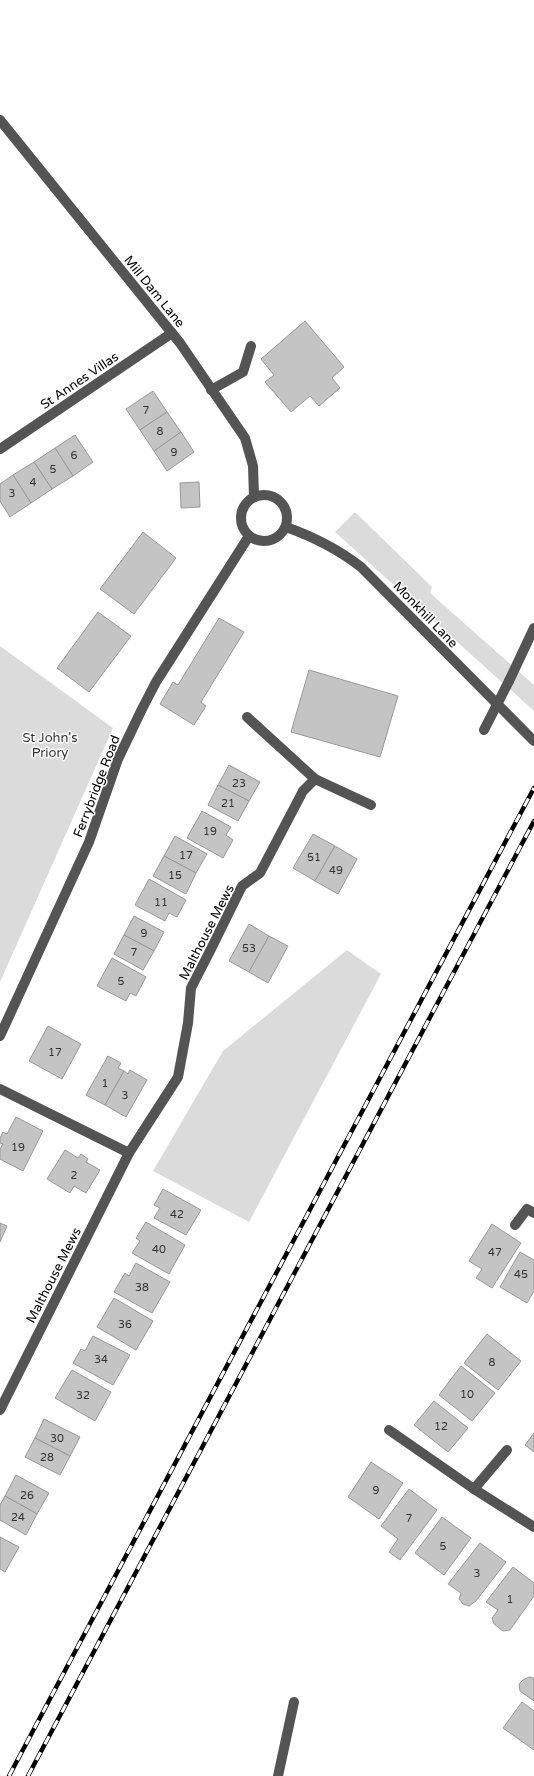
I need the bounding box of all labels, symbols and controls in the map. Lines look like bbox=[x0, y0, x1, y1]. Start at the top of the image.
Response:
street label: Mill Dam Lane bbox=[120, 252, 188, 331]
street label: St Annes Villas bbox=[38, 349, 122, 413]
house number: 7 bbox=[143, 404, 150, 417]
house number: 8 bbox=[157, 425, 164, 438]
house number: 9 bbox=[171, 446, 178, 459]
house number: 6 bbox=[71, 449, 78, 462]
house number: 5 bbox=[50, 463, 57, 476]
house number: 4 bbox=[30, 476, 37, 489]
house number: 3 bbox=[9, 487, 16, 500]
street label: Monkhill Lane bbox=[390, 578, 461, 651]
park label: St John's Priory bbox=[23, 730, 78, 761]
street label: Ferrybridge Road bbox=[70, 733, 124, 840]
house number: 23 bbox=[232, 777, 246, 790]
house number: 21 bbox=[221, 797, 235, 810]
house number: 19 bbox=[203, 825, 217, 838]
house number: 17 bbox=[179, 849, 193, 862]
house number: 51 bbox=[307, 851, 321, 864]
house number: 49 bbox=[329, 864, 343, 877]
house number: 15 bbox=[168, 869, 182, 882]
street label: Malthouse Mews bbox=[176, 882, 238, 983]
house number: 11 bbox=[154, 896, 168, 909]
house number: 9 bbox=[141, 927, 148, 940]
house number: 53 bbox=[242, 942, 256, 955]
house number: 7 bbox=[131, 946, 138, 959]
house number: 5 bbox=[118, 975, 125, 988]
house number: 17 bbox=[48, 1046, 62, 1059]
house number: 1 bbox=[102, 1077, 108, 1090]
house number: 3 bbox=[122, 1089, 129, 1102]
house number: 19 bbox=[11, 1141, 25, 1154]
house number: 2 bbox=[71, 1169, 78, 1182]
house number: 42 bbox=[170, 1208, 184, 1221]
street label: Malthouse Mews bbox=[23, 1225, 85, 1326]
house number: 40 bbox=[152, 1243, 166, 1256]
house number: 47 bbox=[488, 1246, 502, 1259]
house number: 45 bbox=[514, 1268, 528, 1281]
house number: 38 bbox=[135, 1281, 149, 1294]
house number: 36 bbox=[118, 1318, 132, 1331]
house number: 34 bbox=[94, 1353, 108, 1366]
house number: 8 bbox=[489, 1356, 496, 1369]
house number: 10 bbox=[460, 1388, 474, 1401]
house number: 32 bbox=[76, 1389, 90, 1402]
house number: 12 bbox=[434, 1420, 448, 1433]
house number: 30 bbox=[50, 1432, 64, 1445]
house number: 28 bbox=[40, 1451, 54, 1464]
house number: 9 bbox=[373, 1484, 380, 1497]
house number: 26 bbox=[20, 1489, 34, 1502]
house number: 24 bbox=[11, 1511, 25, 1524]
house number: 7 bbox=[406, 1512, 413, 1525]
house number: 5 bbox=[440, 1540, 447, 1553]
house number: 3 bbox=[474, 1567, 481, 1580]
house number: 1 bbox=[507, 1593, 513, 1606]

